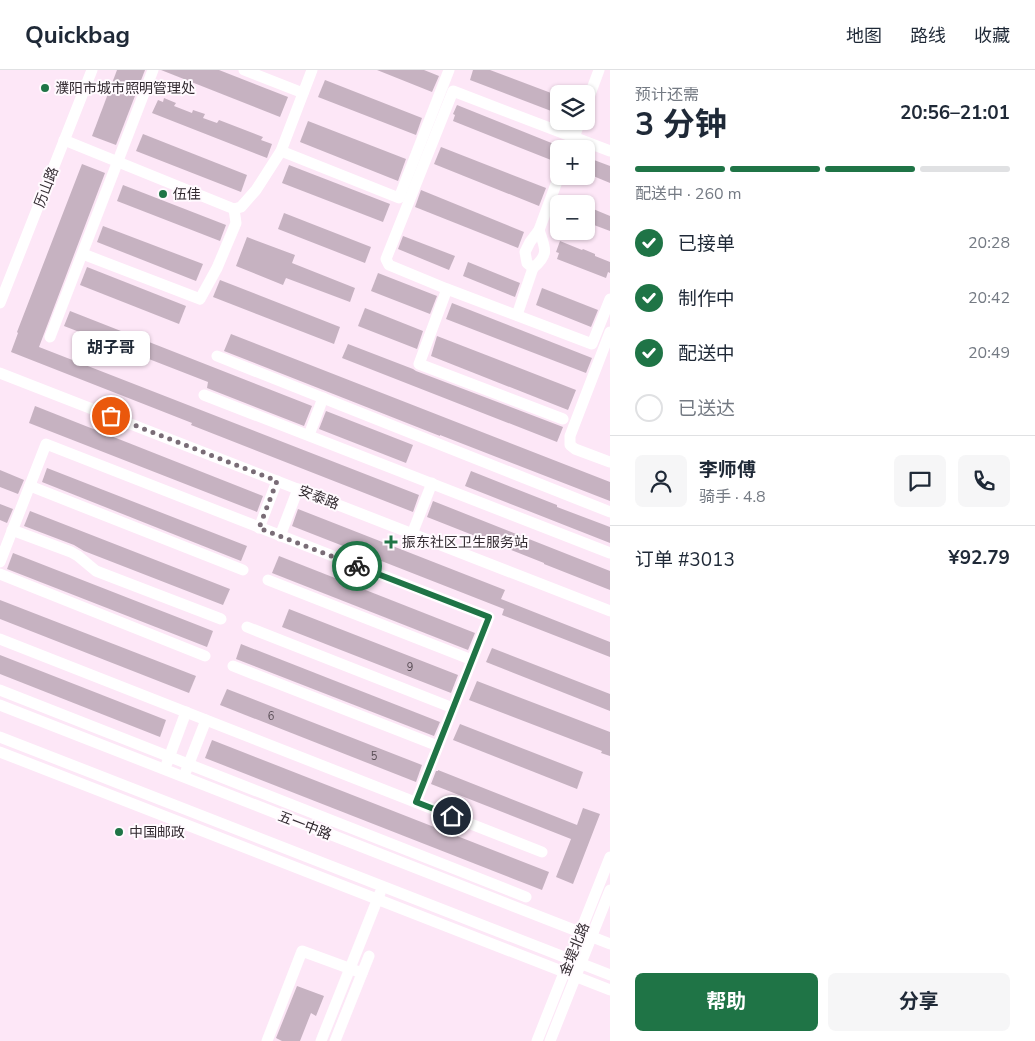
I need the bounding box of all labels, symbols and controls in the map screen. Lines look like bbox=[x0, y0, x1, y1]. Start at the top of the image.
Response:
text: Quickbag bbox=[25, 19, 130, 51]
text: 地图 bbox=[846, 24, 882, 48]
text: 路线 bbox=[910, 24, 946, 48]
text: 收藏 bbox=[974, 24, 1010, 48]
place label: 濮阳市城市照明管理处 bbox=[55, 79, 195, 98]
marker: 濮阳市城市照明管理处 bbox=[39, 82, 51, 94]
text: 预计还需 bbox=[635, 84, 699, 106]
map controls bbox=[550, 85, 595, 240]
button: layers bbox=[550, 85, 595, 130]
text: 20:56–21:01 bbox=[900, 100, 1010, 126]
text: 3 分钟 bbox=[635, 103, 727, 146]
button: + bbox=[550, 140, 595, 185]
street label: 历山路 bbox=[30, 164, 63, 210]
text: 配送中 · 260 m bbox=[635, 183, 741, 205]
place label: 伍佳 bbox=[173, 185, 201, 204]
marker: 伍佳 bbox=[157, 188, 169, 200]
button: − bbox=[550, 195, 595, 240]
icon: check bbox=[635, 229, 663, 257]
text: 已接单 bbox=[678, 231, 735, 257]
text: 20:28 bbox=[968, 232, 1010, 254]
icon: check bbox=[635, 284, 663, 312]
text: 制作中 bbox=[678, 286, 735, 312]
text: 20:42 bbox=[968, 287, 1010, 309]
callout: 胡子哥 bbox=[72, 331, 150, 366]
text: 胡子哥 bbox=[87, 337, 135, 359]
icon: check bbox=[635, 339, 663, 367]
text: 配送中 bbox=[678, 341, 735, 367]
text: 20:49 bbox=[968, 342, 1010, 364]
pin bbox=[90, 395, 132, 437]
text: 已送达 bbox=[678, 396, 735, 422]
icon: bag bbox=[97, 402, 125, 430]
button: person bbox=[635, 455, 687, 507]
button: chat bbox=[894, 455, 946, 507]
button: phone bbox=[958, 455, 1010, 507]
text: 李师傅 bbox=[699, 457, 756, 483]
street label: 安泰路 bbox=[296, 481, 342, 514]
text: 骑手 · 4.8 bbox=[699, 486, 766, 508]
place label: 振东社区卫生服务站 bbox=[402, 533, 528, 552]
marker: 振东社区卫生服务站 bbox=[384, 535, 398, 549]
courier bbox=[332, 541, 382, 591]
text: ¥92.79 bbox=[948, 545, 1010, 571]
text: 订单 #3013 bbox=[635, 547, 735, 573]
icon: bike bbox=[343, 552, 371, 580]
house number: 9 bbox=[407, 660, 413, 675]
house number: 6 bbox=[268, 709, 275, 724]
house number: 5 bbox=[371, 749, 378, 764]
pin bbox=[431, 795, 473, 837]
icon: home bbox=[438, 802, 466, 830]
street label: 五一中路 bbox=[275, 807, 334, 844]
place label: 中国邮政 bbox=[129, 823, 185, 842]
marker: 中国邮政 bbox=[113, 826, 125, 838]
street label: 金堤北路 bbox=[555, 920, 594, 979]
button: 帮助 bbox=[635, 973, 818, 1031]
button: 分享 bbox=[828, 973, 1010, 1031]

